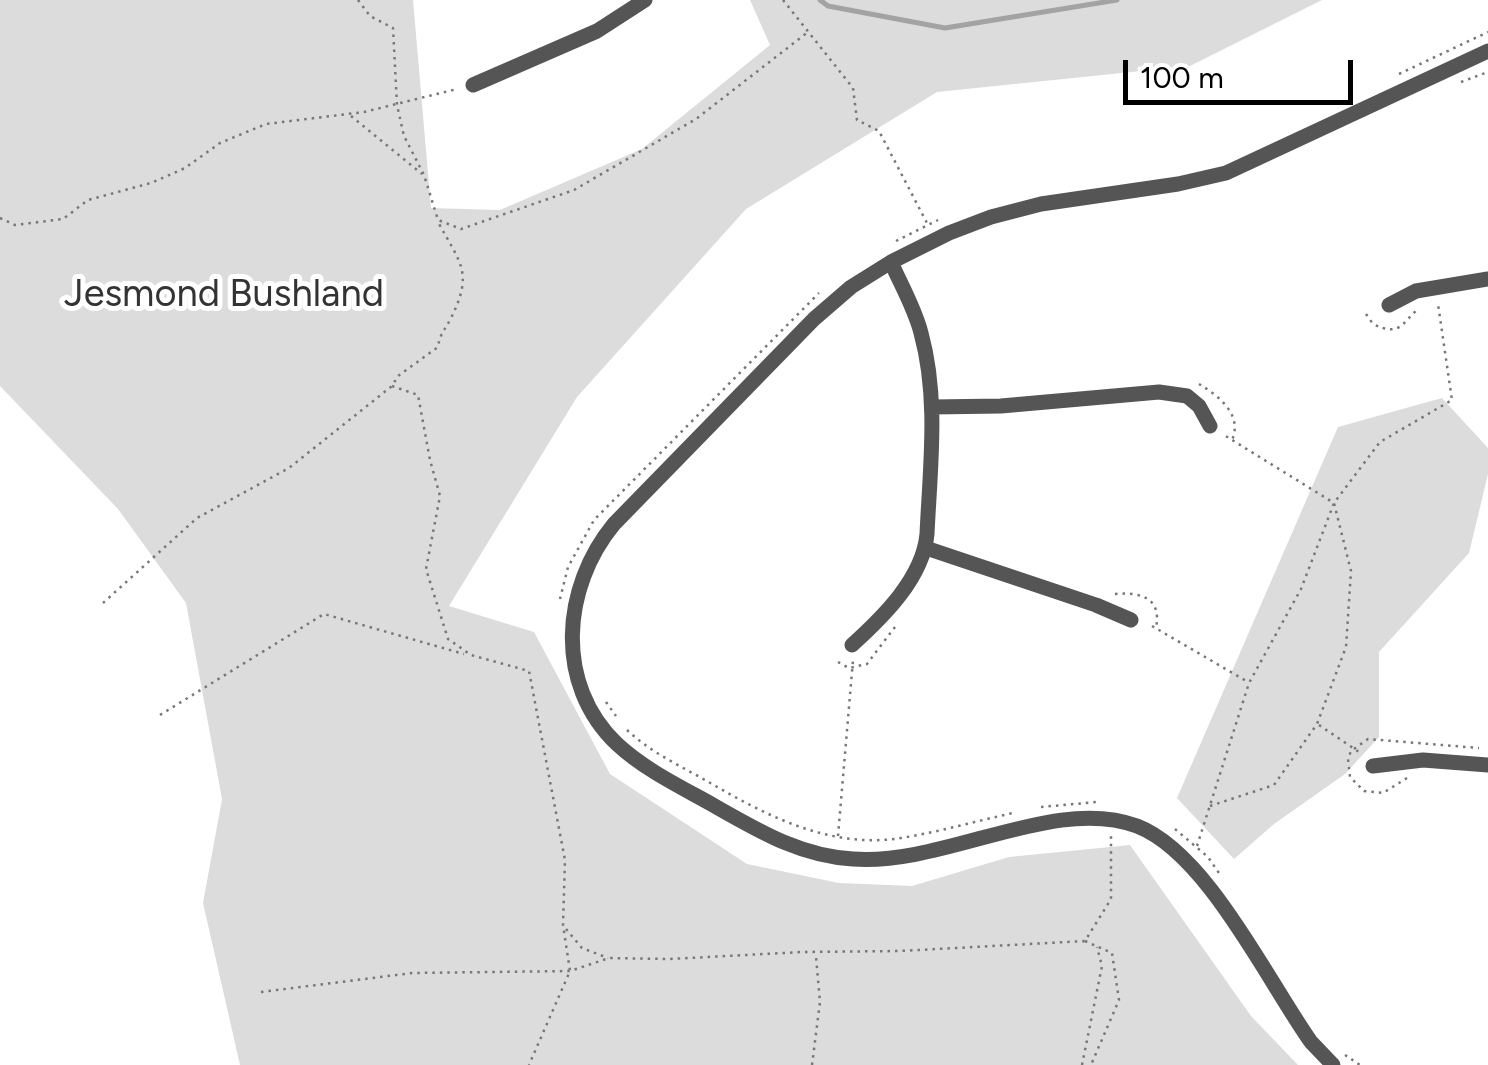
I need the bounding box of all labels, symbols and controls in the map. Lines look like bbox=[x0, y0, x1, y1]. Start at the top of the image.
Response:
scale bar bbox=[1128, 40, 1358, 102]
text: 100 m bbox=[1140, 59, 1224, 96]
park label: Jesmond Bushland bbox=[64, 272, 384, 318]

